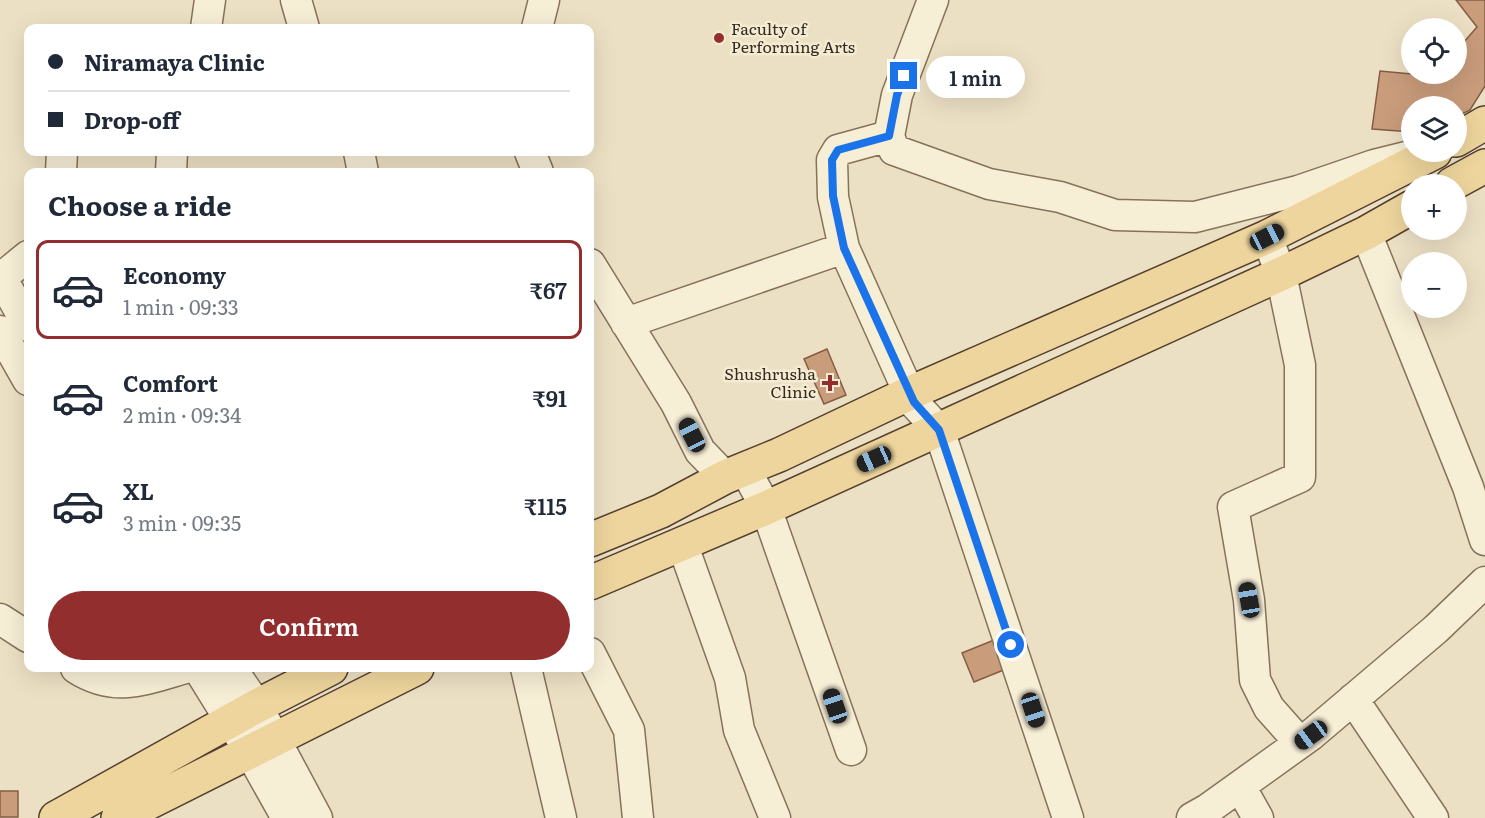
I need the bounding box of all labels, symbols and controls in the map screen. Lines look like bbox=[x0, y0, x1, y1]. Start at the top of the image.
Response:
place label: Faculty of Performing Arts bbox=[731, 16, 855, 58]
map controls bbox=[1401, 18, 1467, 318]
button: locate bbox=[1401, 18, 1467, 84]
marker: Faculty of Performing Arts bbox=[712, 31, 726, 45]
text: Niramaya Clinic bbox=[84, 45, 265, 78]
callout: 1 min bbox=[925, 55, 1024, 97]
route end bbox=[890, 62, 917, 89]
text: 1 min bbox=[949, 62, 1002, 92]
button: layers bbox=[1401, 96, 1467, 162]
text: Drop-off bbox=[84, 103, 180, 136]
button: + bbox=[1401, 174, 1467, 240]
text: Choose a ride bbox=[48, 184, 231, 224]
car bbox=[1247, 221, 1287, 253]
button: − bbox=[1401, 252, 1467, 318]
text: Economy bbox=[123, 258, 226, 291]
icon: car bbox=[51, 263, 105, 317]
text: ₹67 bbox=[530, 273, 567, 306]
text: 1 min · 09:33 bbox=[123, 291, 239, 321]
place label: Shushrusha Clinic bbox=[724, 361, 816, 403]
text: Comfort bbox=[123, 366, 218, 399]
icon: car bbox=[51, 371, 105, 425]
marker: Shushrusha Clinic bbox=[821, 374, 839, 392]
text: ₹91 bbox=[532, 381, 567, 414]
text: 2 min · 09:34 bbox=[123, 399, 241, 429]
car bbox=[676, 415, 708, 455]
car bbox=[854, 443, 894, 475]
text: XL bbox=[123, 474, 154, 507]
icon: car bbox=[51, 479, 105, 533]
text: ₹115 bbox=[524, 489, 567, 522]
text: 3 min · 09:35 bbox=[123, 507, 241, 537]
car bbox=[1237, 581, 1261, 619]
button: Confirm bbox=[48, 591, 570, 660]
route start bbox=[997, 631, 1024, 658]
car bbox=[821, 686, 849, 726]
car bbox=[1019, 690, 1047, 730]
car bbox=[1291, 717, 1331, 753]

